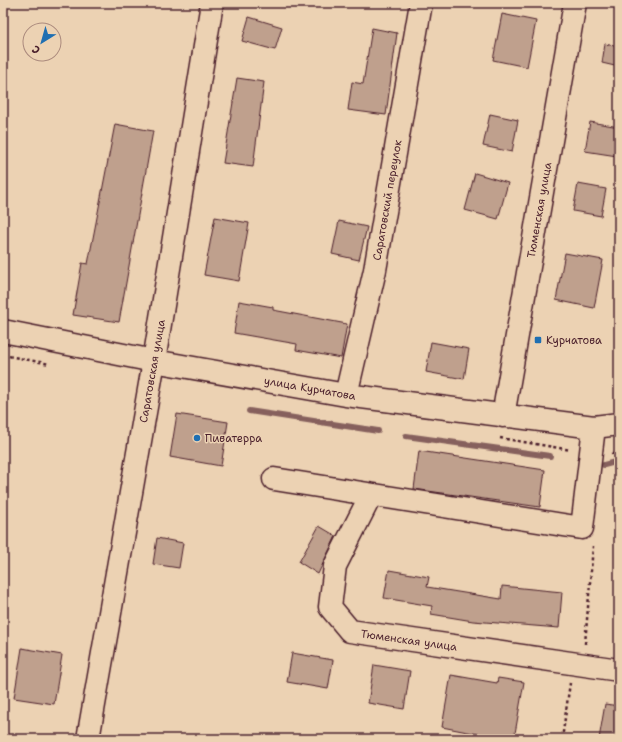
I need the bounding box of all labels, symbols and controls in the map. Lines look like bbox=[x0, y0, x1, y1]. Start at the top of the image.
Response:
north arrow bbox=[22, 22, 62, 62]
text: С bbox=[29, 41, 43, 58]
street label: Саратовский переулок bbox=[369, 138, 406, 262]
street label: Тюменская улица bbox=[524, 161, 555, 259]
street label: Саратовская улица bbox=[136, 318, 169, 424]
place label: Курчатова bbox=[546, 333, 602, 348]
marker: Курчатова bbox=[533, 335, 543, 345]
street label: улица Курчатова bbox=[263, 373, 357, 404]
place label: Пиватерра bbox=[205, 431, 262, 446]
marker: Пиватерра bbox=[192, 433, 202, 443]
street label: Тюменская улица bbox=[360, 626, 458, 655]

